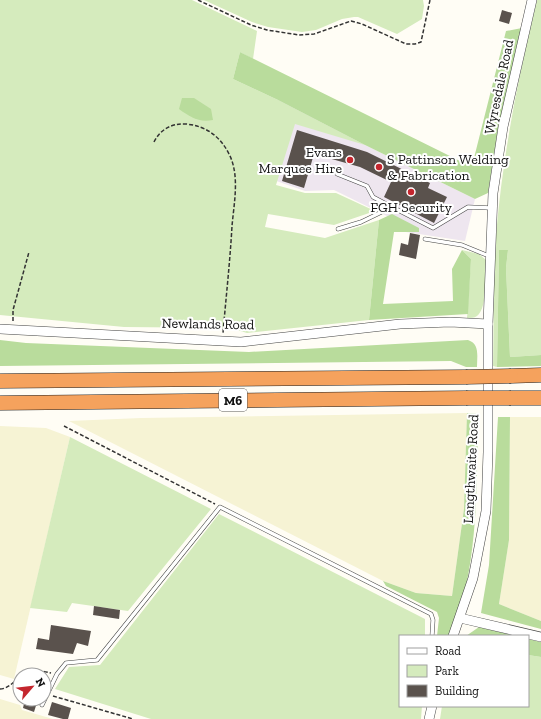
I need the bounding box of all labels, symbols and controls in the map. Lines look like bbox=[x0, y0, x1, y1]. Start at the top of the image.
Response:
street label: Wyresdale Road bbox=[481, 38, 517, 136]
place label: Evans Marquee Hire bbox=[259, 144, 342, 177]
place label: S Pattinson Welding & Fabrication bbox=[387, 151, 509, 184]
marker: Evans Marquee Hire bbox=[345, 155, 355, 165]
marker: S Pattinson Welding & Fabrication bbox=[374, 162, 384, 172]
marker: FGH Security bbox=[406, 187, 416, 197]
place label: FGH Security bbox=[370, 199, 453, 216]
street label: Newlands Road bbox=[162, 315, 255, 333]
road number: M6 bbox=[219, 389, 247, 411]
street label: Langthwaite Road bbox=[460, 414, 482, 524]
legend bbox=[399, 635, 529, 707]
text: Road bbox=[435, 644, 461, 658]
text: Park bbox=[435, 664, 460, 678]
north arrow bbox=[12, 667, 52, 707]
text: N bbox=[33, 676, 48, 690]
text: Building bbox=[435, 684, 479, 698]

